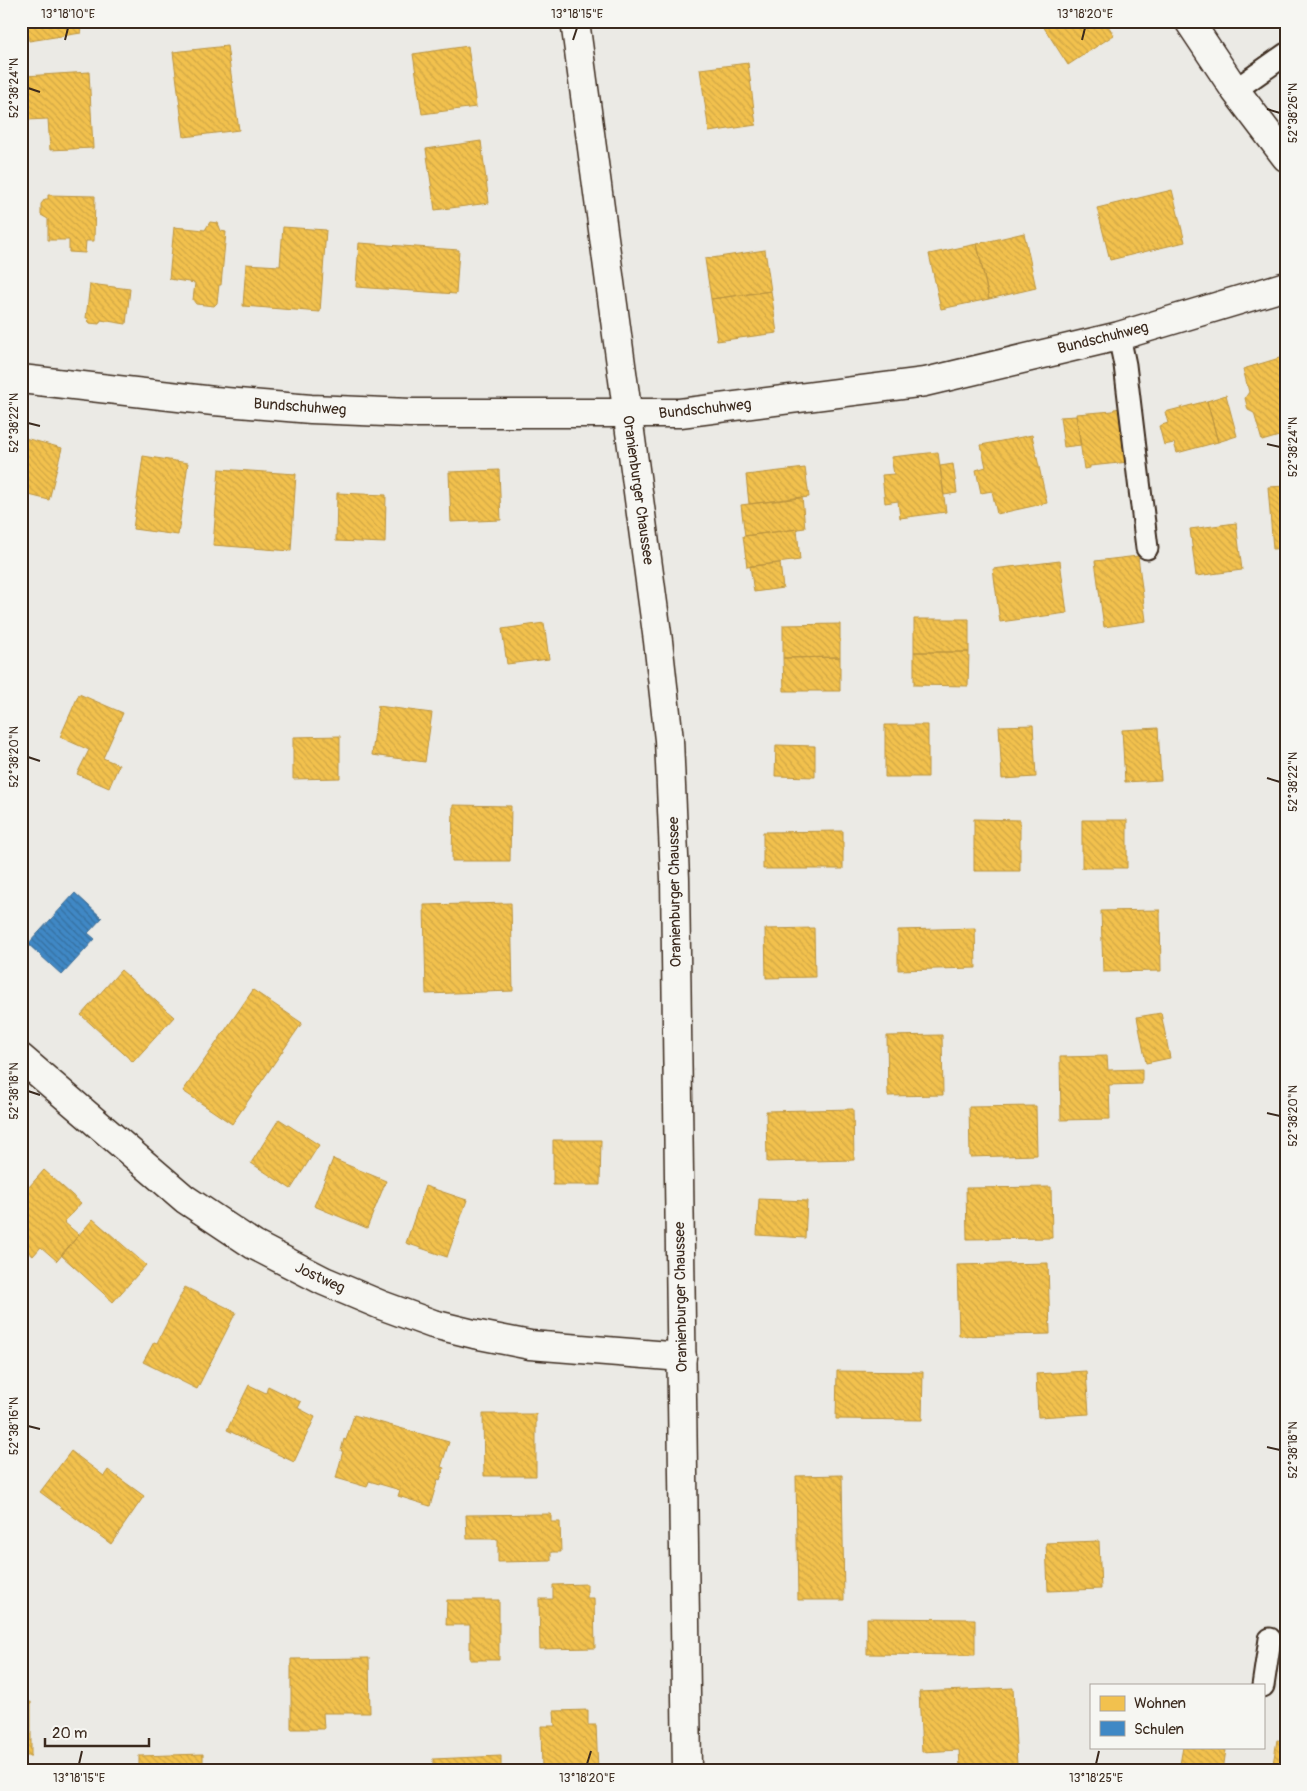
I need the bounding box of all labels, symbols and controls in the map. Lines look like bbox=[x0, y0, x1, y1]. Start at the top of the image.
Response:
text: 13°18'10"E bbox=[41, 7, 95, 22]
text: 13°18'15"E bbox=[551, 7, 603, 22]
text: 13°18'20"E bbox=[1057, 7, 1113, 22]
text: 52°38'24"N bbox=[7, 58, 22, 118]
text: 52°38'26"N bbox=[1286, 83, 1301, 143]
street label: Bundschuhweg bbox=[1056, 318, 1150, 358]
text: 52°38'22"N bbox=[7, 393, 22, 453]
street label: Bundschuhweg bbox=[253, 394, 347, 420]
street label: Bundschuhweg bbox=[658, 395, 752, 423]
street label: Oranienburger Chaussee bbox=[618, 414, 658, 567]
text: 52°38'24"N bbox=[1286, 417, 1301, 477]
text: 52°38'20"N bbox=[7, 726, 22, 788]
text: 52°38'22"N bbox=[1286, 752, 1301, 812]
street label: Oranienburger Chaussee bbox=[664, 816, 686, 967]
text: 52°38'18"N bbox=[7, 1062, 22, 1120]
text: 52°38'20"N bbox=[1286, 1085, 1301, 1147]
street label: Oranienburger Chaussee bbox=[670, 1221, 692, 1372]
street label: Jostweg bbox=[292, 1258, 348, 1298]
text: 52°38'16"N bbox=[7, 1397, 22, 1455]
text: 52°38'18"N bbox=[1286, 1421, 1301, 1479]
legend bbox=[1090, 1684, 1264, 1748]
text: Wohnen bbox=[1134, 1694, 1186, 1713]
scale bar bbox=[45, 1716, 149, 1748]
text: Schulen bbox=[1134, 1720, 1184, 1739]
text: 20 m bbox=[52, 1724, 87, 1743]
text: 13°18'15"E bbox=[53, 1771, 105, 1786]
text: 13°18'20"E bbox=[559, 1771, 615, 1786]
text: 13°18'25"E bbox=[1069, 1771, 1123, 1786]

